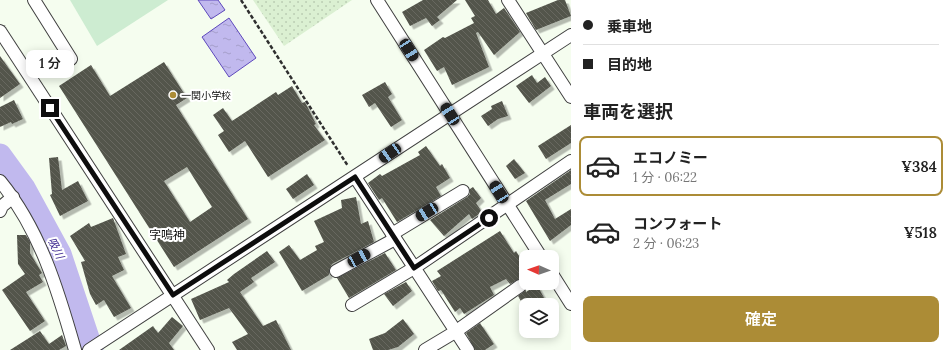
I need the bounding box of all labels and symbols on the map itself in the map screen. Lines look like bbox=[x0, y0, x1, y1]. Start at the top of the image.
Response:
car bbox=[397, 37, 421, 63]
callout: 1 分 bbox=[26, 50, 74, 78]
place label: 一関小学校 bbox=[181, 89, 231, 102]
marker: 一関小学校 bbox=[168, 90, 178, 100]
route end bbox=[41, 99, 59, 117]
car bbox=[438, 101, 462, 127]
car bbox=[377, 141, 403, 165]
car bbox=[487, 179, 511, 205]
car bbox=[414, 201, 440, 223]
route start bbox=[480, 209, 498, 227]
district label: 字鳴神 bbox=[149, 227, 185, 242]
water label: 吸川 bbox=[45, 235, 68, 262]
car bbox=[346, 247, 372, 269]
north arrow bbox=[519, 250, 559, 290]

